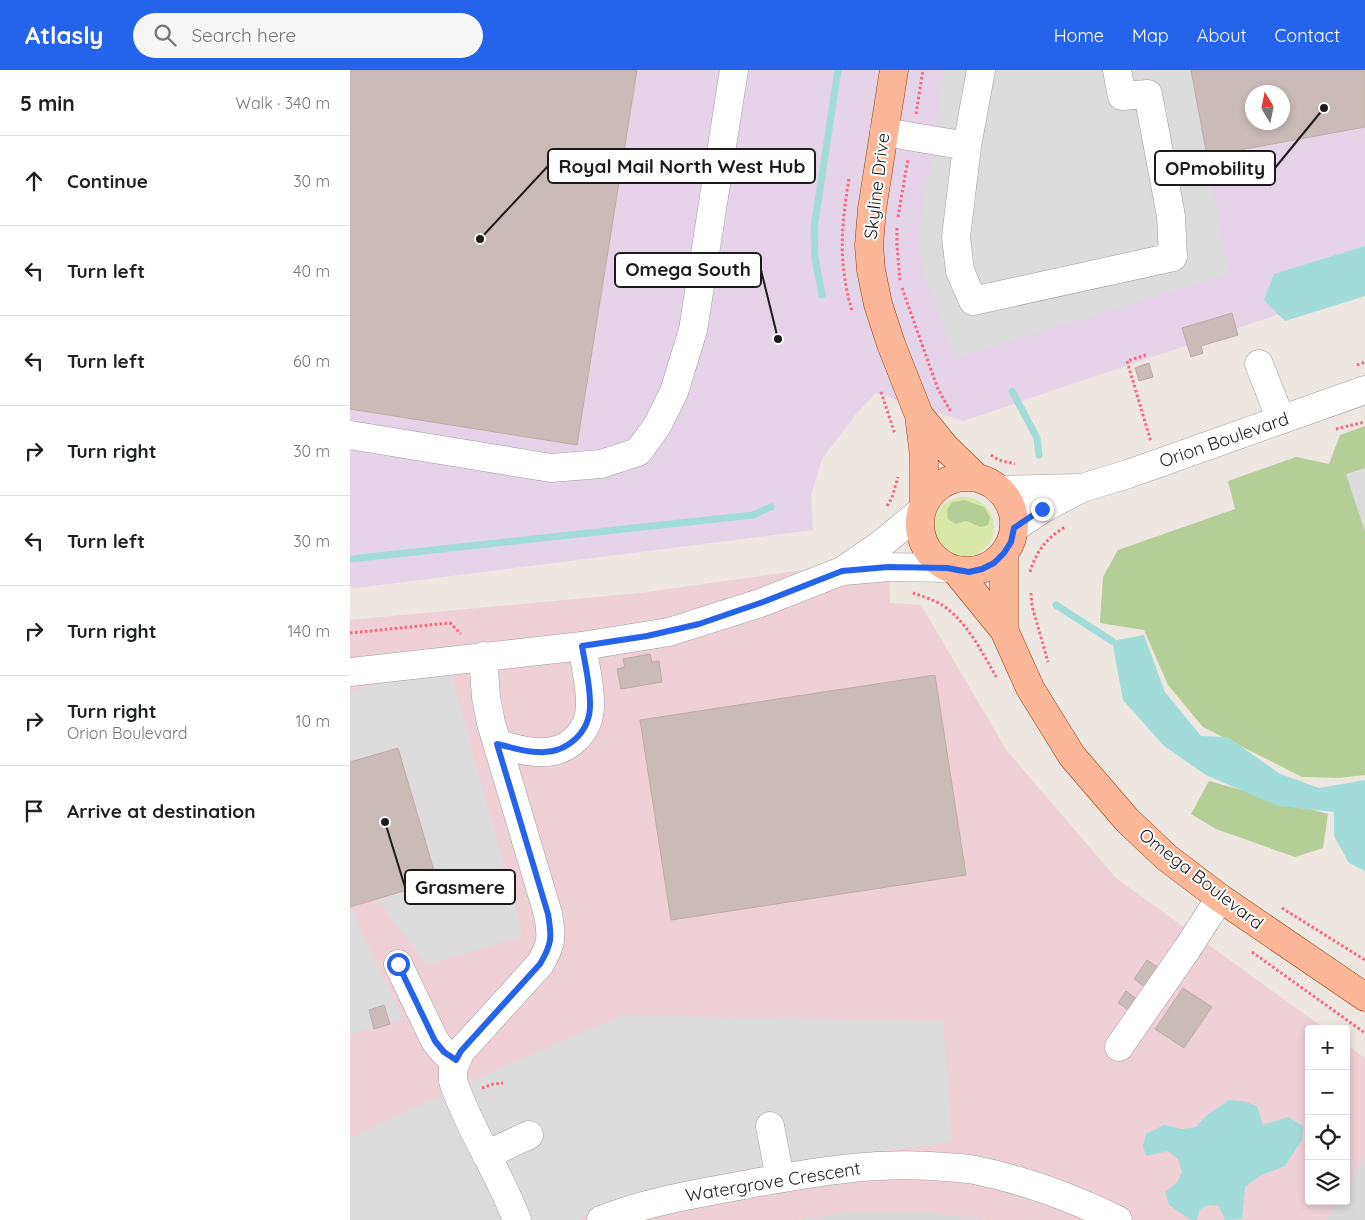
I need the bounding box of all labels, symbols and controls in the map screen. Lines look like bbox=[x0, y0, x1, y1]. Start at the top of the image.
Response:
search box bbox=[133, 13, 483, 58]
text: Atlasly bbox=[25, 20, 103, 50]
icon: search bbox=[151, 21, 179, 49]
text: Search here bbox=[191, 23, 296, 47]
text: Home bbox=[1054, 24, 1104, 47]
text: Map bbox=[1132, 24, 1169, 47]
text: About bbox=[1197, 24, 1247, 47]
text: Contact bbox=[1275, 24, 1340, 47]
north arrow bbox=[1245, 85, 1290, 130]
text: 5 min bbox=[20, 90, 75, 116]
text: Walk · 340 m bbox=[236, 93, 330, 113]
street label: Skyline Drive bbox=[859, 132, 894, 240]
callout: Royal Mail North West Hub bbox=[548, 149, 815, 183]
callout: OPmobility bbox=[1155, 151, 1275, 185]
text: Royal Mail North West Hub bbox=[559, 154, 806, 178]
text: OPmobility bbox=[1165, 156, 1265, 180]
icon: ahead bbox=[20, 167, 48, 195]
text: Continue bbox=[67, 169, 148, 193]
text: 30 m bbox=[293, 171, 330, 191]
callout: Omega South bbox=[615, 253, 761, 287]
icon: left bbox=[20, 257, 48, 285]
text: Omega South bbox=[625, 257, 751, 281]
text: Turn left bbox=[67, 259, 145, 283]
text: 40 m bbox=[293, 261, 330, 281]
icon: left bbox=[20, 347, 48, 375]
text: Turn left bbox=[67, 349, 145, 373]
text: 60 m bbox=[293, 351, 330, 371]
street label: Orion Boulevard bbox=[1156, 407, 1292, 472]
icon: right bbox=[20, 437, 48, 465]
text: Turn right bbox=[67, 439, 156, 463]
text: 30 m bbox=[293, 441, 330, 461]
route end bbox=[1031, 498, 1054, 521]
icon: left bbox=[20, 527, 48, 555]
text: Turn left bbox=[67, 529, 145, 553]
text: 30 m bbox=[293, 531, 330, 551]
icon: right bbox=[20, 617, 48, 645]
text: Turn right bbox=[67, 619, 156, 643]
text: 140 m bbox=[287, 621, 330, 641]
text: Turn right bbox=[67, 699, 156, 723]
icon: right bbox=[20, 707, 48, 735]
text: 10 m bbox=[296, 711, 330, 731]
text: Orion Boulevard bbox=[67, 723, 187, 743]
icon: arrive bbox=[20, 797, 48, 825]
text: Arrive at destination bbox=[67, 799, 256, 823]
street label: Omega Boulevard bbox=[1134, 823, 1268, 934]
callout: Grasmere bbox=[405, 870, 515, 904]
text: Grasmere bbox=[415, 875, 505, 899]
route start bbox=[387, 953, 410, 976]
map controls bbox=[1305, 1025, 1350, 1205]
button: + bbox=[1305, 1025, 1350, 1070]
button: − bbox=[1305, 1070, 1350, 1115]
button: locate bbox=[1305, 1115, 1350, 1160]
street label: Watergrove Crescent bbox=[684, 1156, 862, 1207]
button: layers bbox=[1305, 1160, 1350, 1205]

